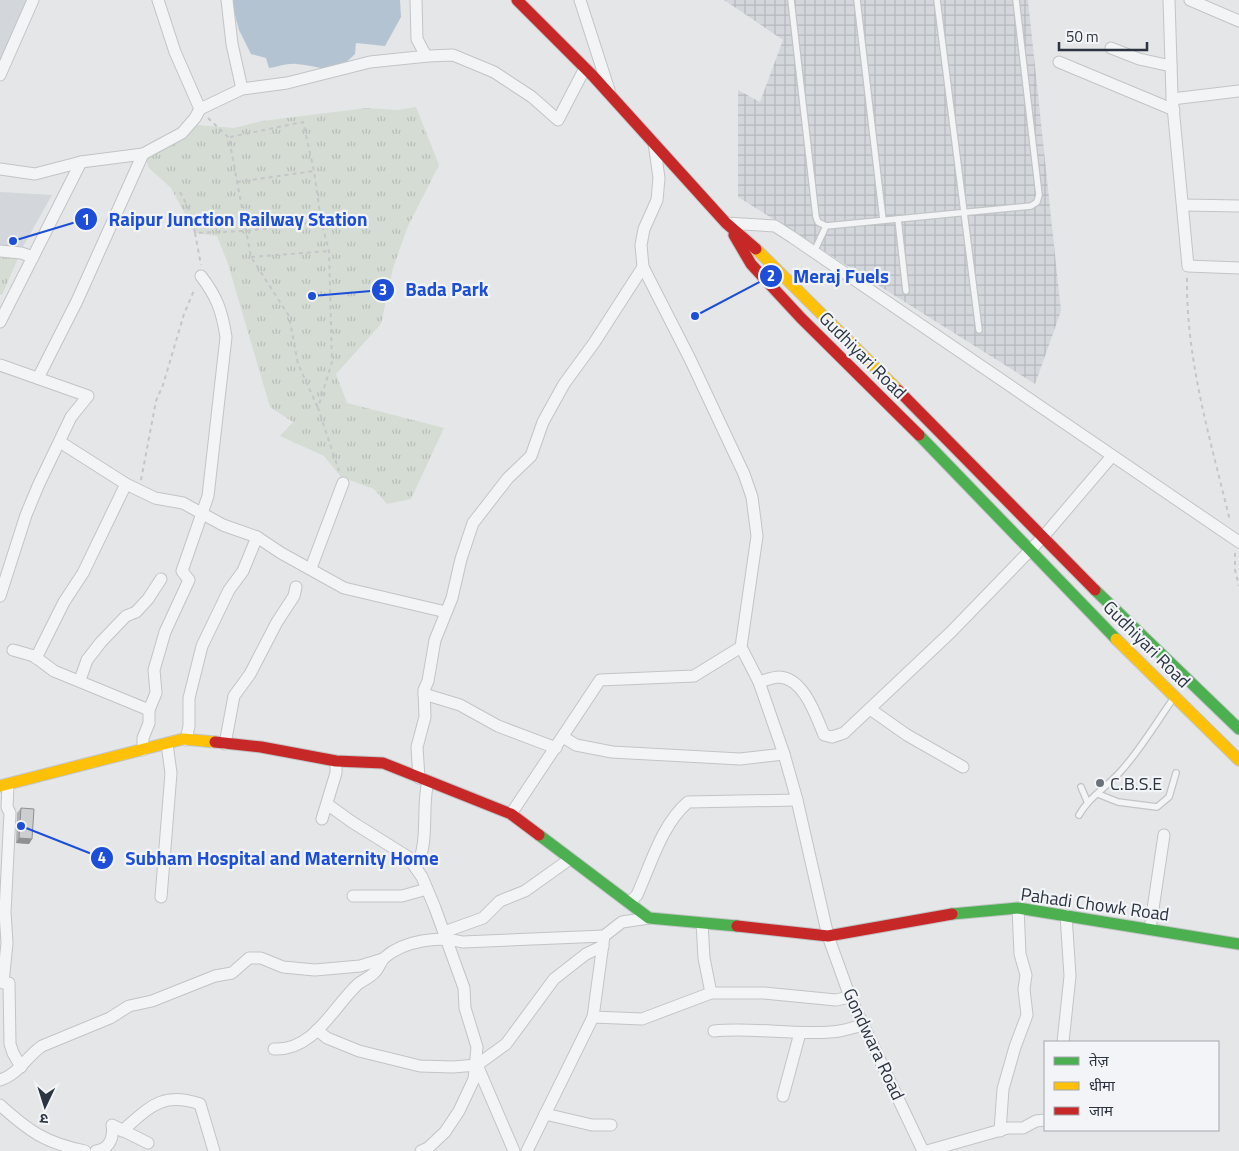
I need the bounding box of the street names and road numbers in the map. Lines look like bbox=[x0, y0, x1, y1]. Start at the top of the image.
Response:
street label: Gudhiyari Road bbox=[813, 305, 913, 405]
street label: Gudhiyari Road bbox=[1097, 594, 1197, 694]
street label: Pahadi Chowk Road bbox=[1019, 880, 1171, 928]
street label: Gondwara Road bbox=[836, 984, 912, 1104]

